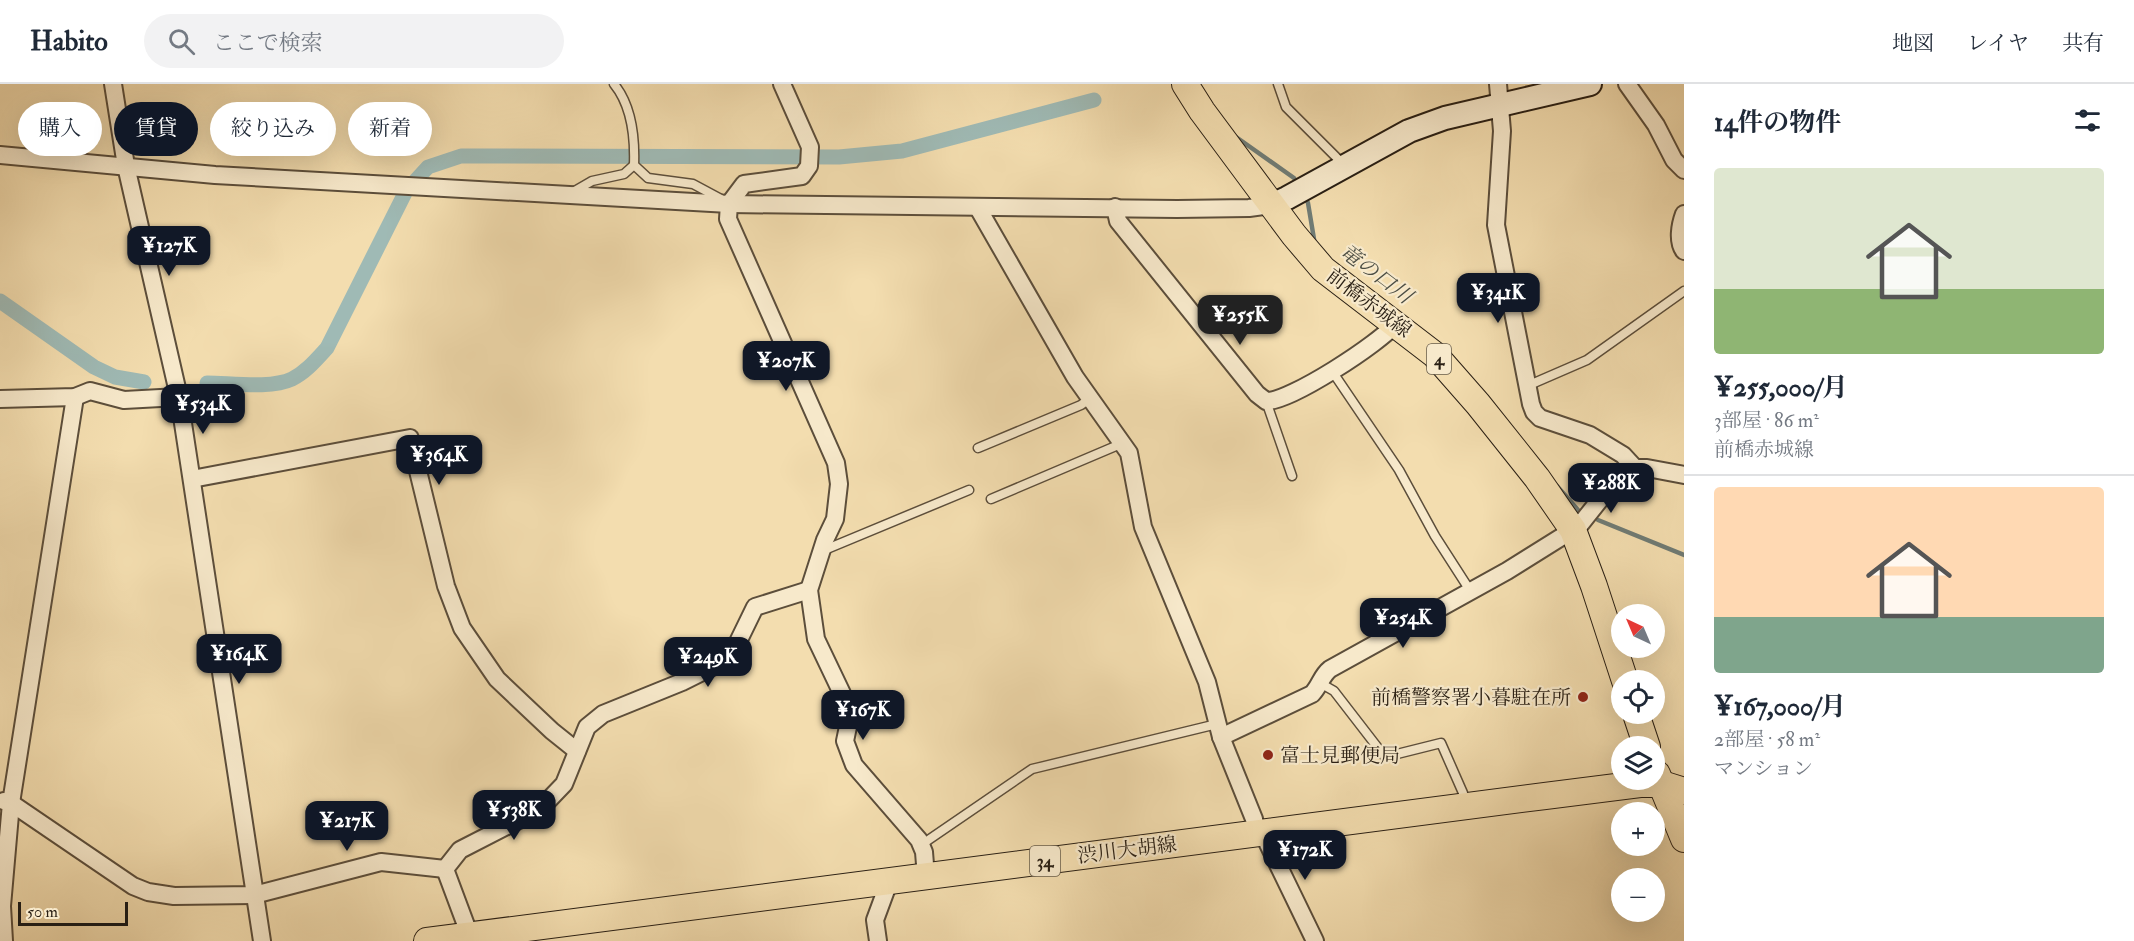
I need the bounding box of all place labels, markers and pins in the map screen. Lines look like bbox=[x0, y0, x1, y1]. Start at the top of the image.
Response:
pin: ¥127K bbox=[127, 226, 211, 277]
pin: ¥341K bbox=[1456, 273, 1540, 324]
pin: ¥255K bbox=[1198, 295, 1282, 346]
pin: ¥207K bbox=[744, 341, 828, 392]
pin: ¥534K bbox=[161, 384, 245, 435]
pin: ¥364K bbox=[397, 435, 481, 486]
pin: ¥288K bbox=[1569, 463, 1653, 514]
pin: ¥254K bbox=[1361, 598, 1445, 649]
pin: ¥164K bbox=[197, 634, 281, 685]
pin: ¥249K bbox=[666, 637, 750, 688]
place label: 前橋警察署小暮駐在所 bbox=[1371, 685, 1571, 710]
pin: ¥167K bbox=[821, 690, 905, 741]
marker: 前橋警察署小暮駐在所 bbox=[1576, 690, 1590, 704]
place label: 富士見郵便局 bbox=[1280, 743, 1400, 768]
marker: 富士見郵便局 bbox=[1261, 748, 1275, 762]
pin: ¥538K bbox=[472, 790, 556, 841]
pin: ¥217K bbox=[305, 801, 389, 852]
pin: ¥172K bbox=[1263, 830, 1347, 881]

